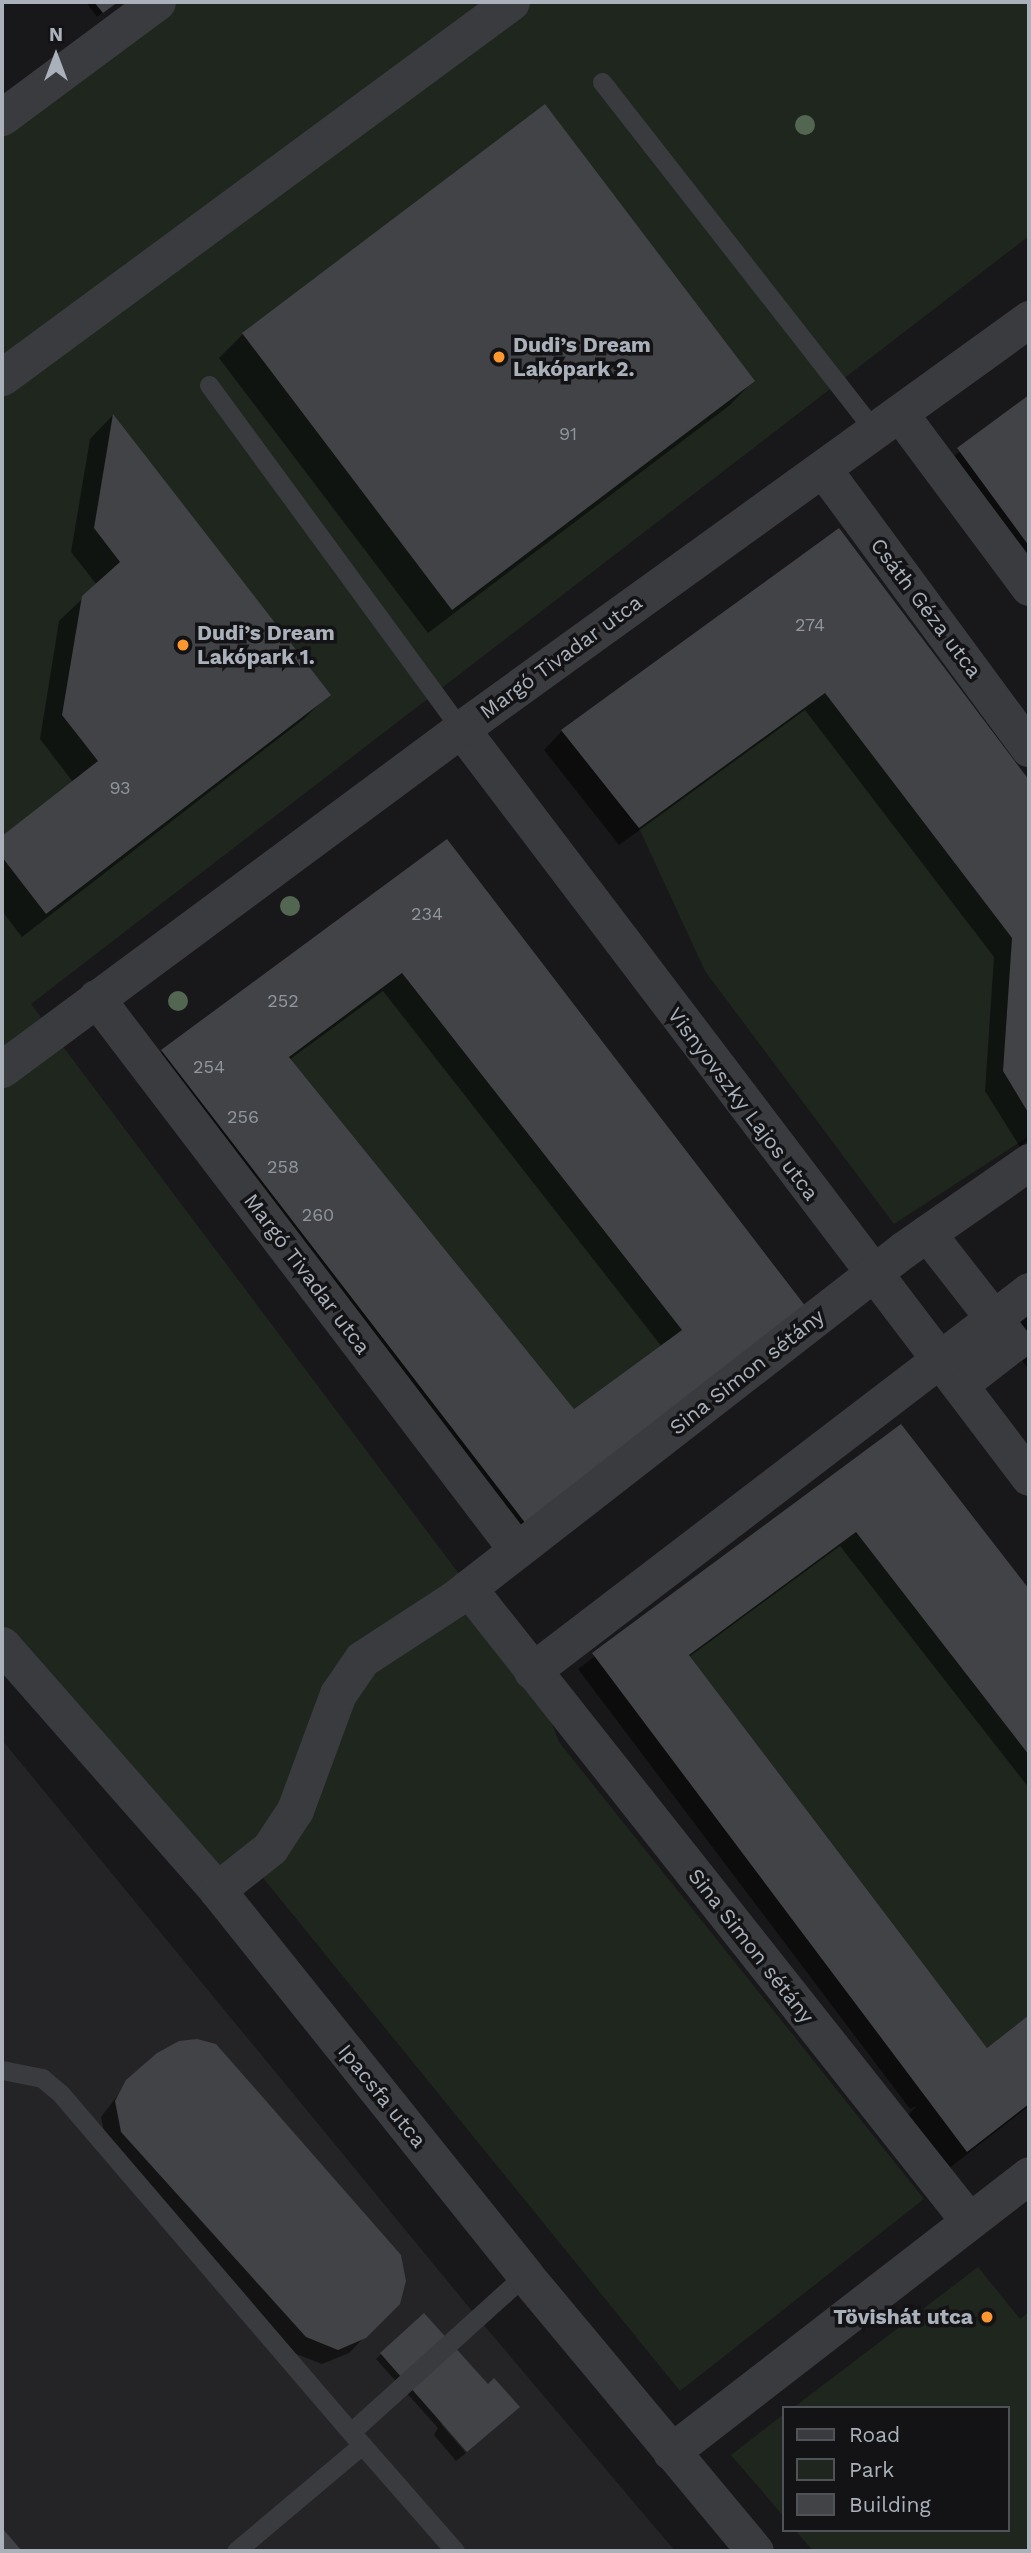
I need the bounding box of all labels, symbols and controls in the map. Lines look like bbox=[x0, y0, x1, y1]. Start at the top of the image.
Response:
north arrow bbox=[21, 21, 91, 91]
text: N bbox=[49, 23, 63, 46]
place label: Dudi’s Dream Lakópark 2. bbox=[513, 332, 651, 382]
marker: Dudi’s Dream Lakópark 2. bbox=[491, 349, 507, 365]
house number: 91 bbox=[559, 423, 577, 445]
street label: Csáth Géza utca bbox=[865, 533, 987, 683]
street label: Margó Tivadar utca bbox=[475, 589, 647, 725]
house number: 274 bbox=[795, 614, 825, 636]
place label: Dudi’s Dream Lakópark 1. bbox=[197, 620, 335, 670]
marker: Dudi’s Dream Lakópark 1. bbox=[175, 637, 191, 653]
house number: 93 bbox=[109, 777, 131, 799]
house number: 234 bbox=[411, 903, 443, 925]
house number: 252 bbox=[267, 990, 299, 1012]
street label: Visnyovszky Lajos utca bbox=[662, 1002, 824, 1206]
house number: 254 bbox=[193, 1056, 225, 1078]
house number: 256 bbox=[227, 1106, 259, 1128]
house number: 258 bbox=[267, 1156, 299, 1178]
street label: Margó Tivadar utca bbox=[238, 1188, 376, 1360]
house number: 260 bbox=[302, 1204, 334, 1226]
street label: Sina Simon sétány bbox=[664, 1304, 830, 1440]
street label: Sina Simon sétány bbox=[683, 1863, 819, 2029]
street label: Ipacsfa utca bbox=[333, 2039, 431, 2153]
place label: Tövishát utca bbox=[833, 2304, 973, 2330]
marker: Tövishát utca bbox=[979, 2309, 995, 2325]
legend bbox=[782, 2406, 1010, 2532]
text: Road bbox=[849, 2422, 900, 2447]
text: Park bbox=[849, 2457, 894, 2482]
text: Building bbox=[849, 2492, 931, 2517]

